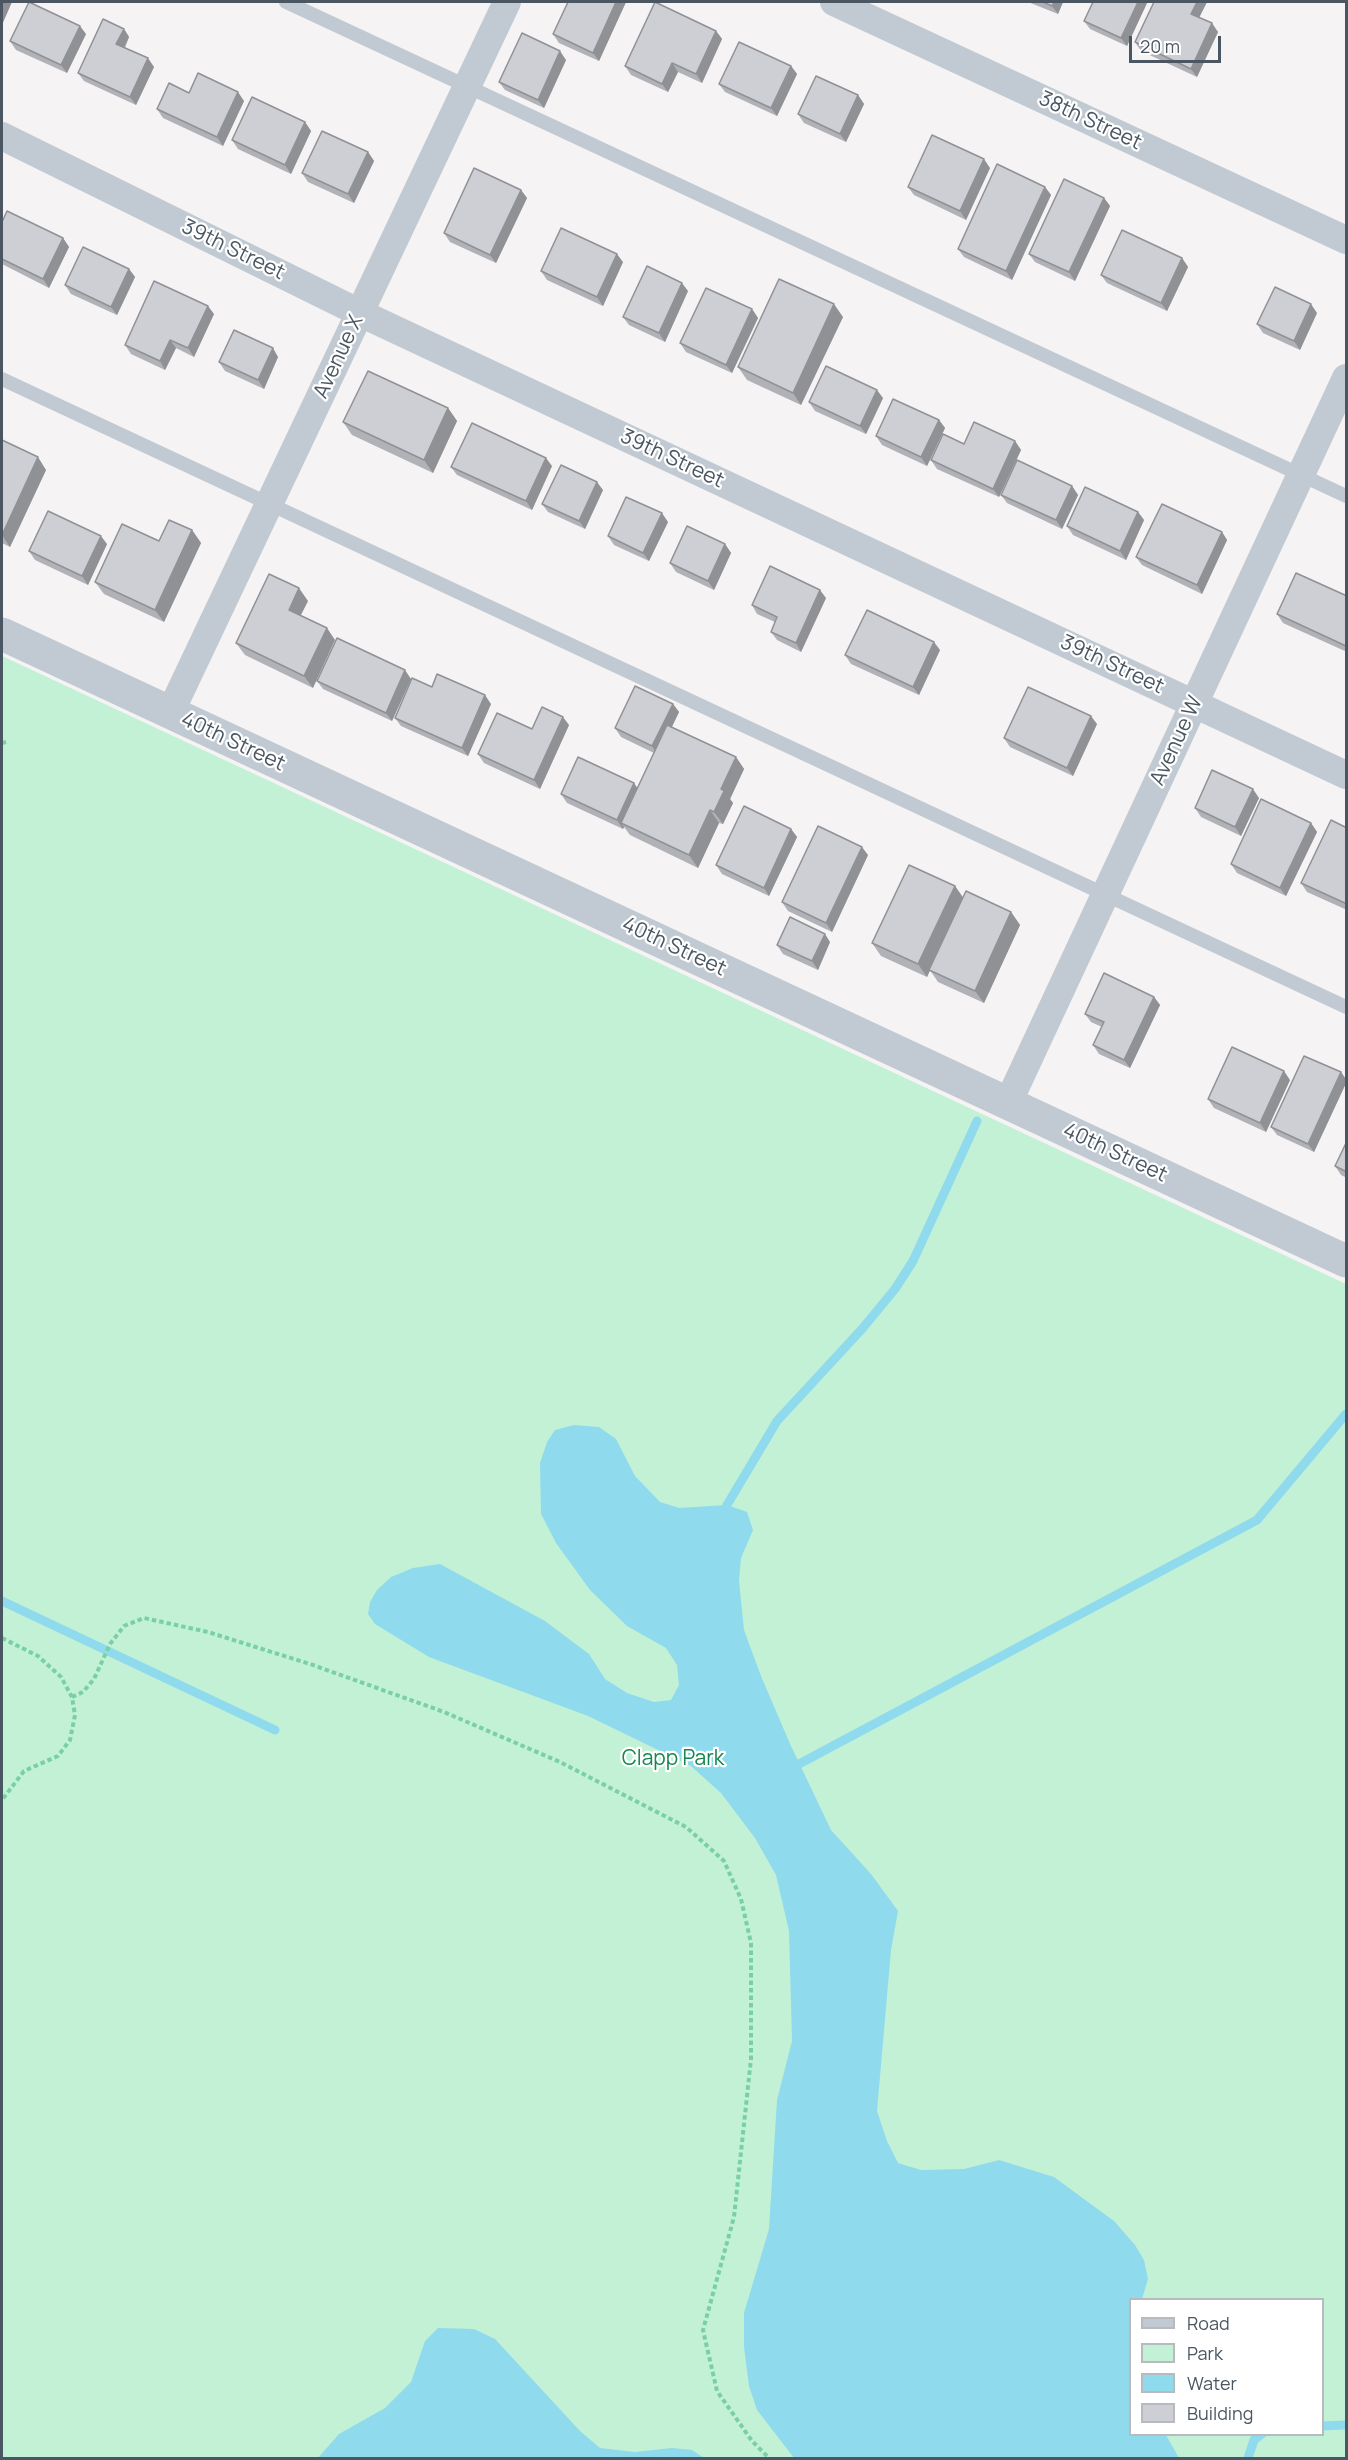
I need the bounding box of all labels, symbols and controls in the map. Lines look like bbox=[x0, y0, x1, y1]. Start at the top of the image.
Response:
scale bar bbox=[1132, 24, 1224, 62]
text: 20 m bbox=[1140, 34, 1180, 58]
street label: 38th Street bbox=[1035, 86, 1145, 156]
street label: 39th Street bbox=[177, 214, 289, 286]
street label: Avenue X bbox=[309, 311, 369, 403]
street label: 39th Street bbox=[616, 424, 728, 494]
street label: 39th Street bbox=[1056, 630, 1168, 700]
street label: Avenue W bbox=[1145, 692, 1209, 790]
street label: 40th Street bbox=[177, 707, 289, 777]
street label: 40th Street bbox=[618, 912, 730, 982]
street label: 40th Street bbox=[1059, 1118, 1171, 1188]
park label: Clapp Park bbox=[622, 1746, 724, 1772]
legend bbox=[1129, 2298, 1324, 2436]
text: Road bbox=[1187, 2311, 1230, 2335]
text: Park bbox=[1187, 2341, 1223, 2365]
text: Water bbox=[1187, 2371, 1237, 2395]
text: Building bbox=[1187, 2401, 1253, 2425]

